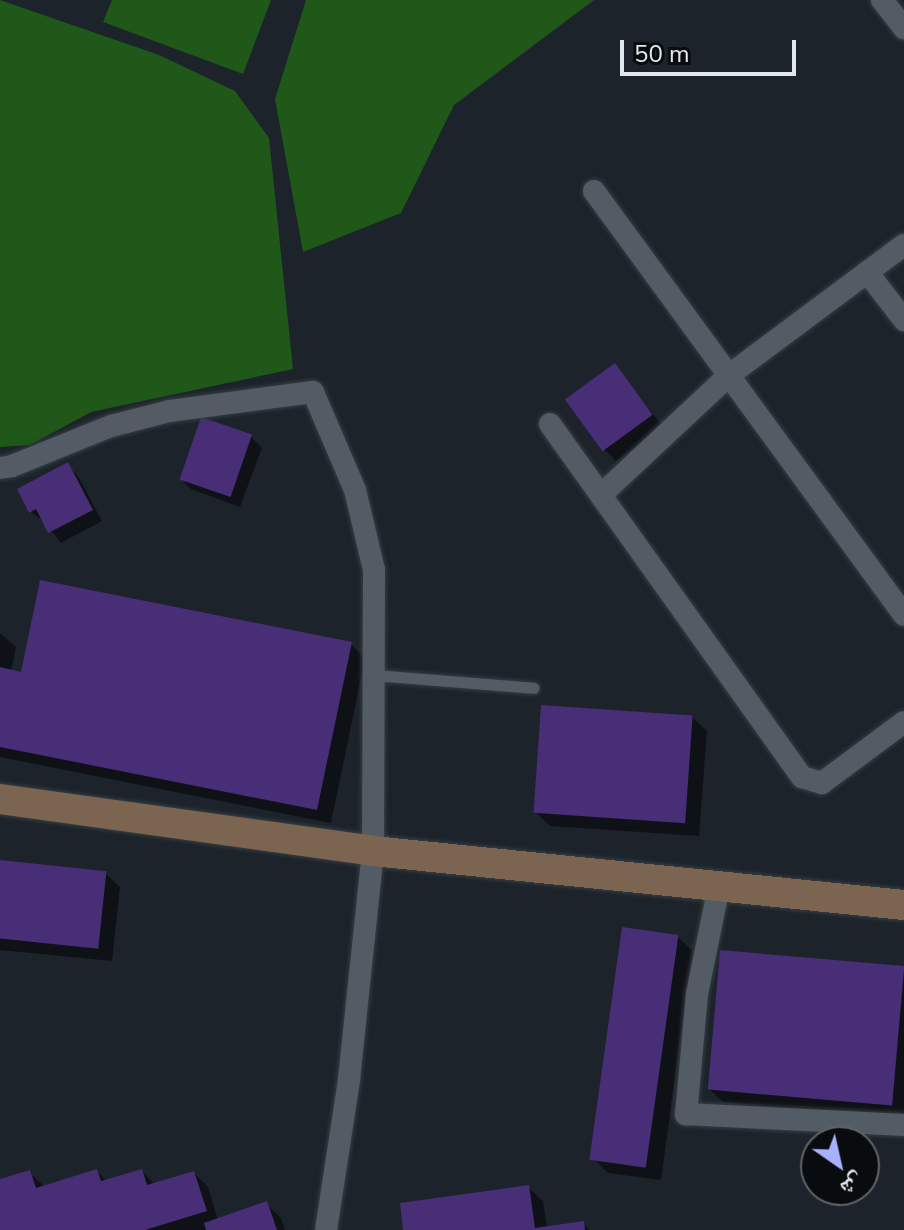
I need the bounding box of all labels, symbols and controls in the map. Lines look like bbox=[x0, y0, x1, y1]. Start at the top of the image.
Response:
scale bar bbox=[624, 24, 800, 74]
text: 50 m bbox=[634, 38, 690, 70]
north arrow bbox=[800, 1126, 880, 1206]
text: ش bbox=[834, 1165, 870, 1203]

